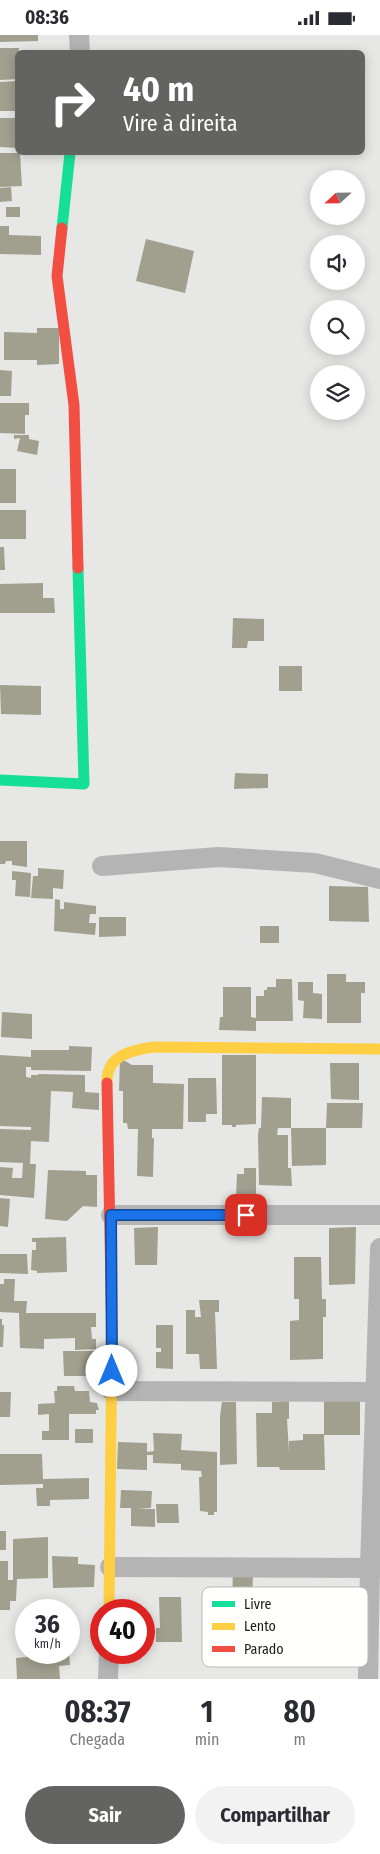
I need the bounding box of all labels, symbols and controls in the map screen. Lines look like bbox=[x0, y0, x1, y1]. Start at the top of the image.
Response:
text: 08:36 bbox=[25, 6, 69, 29]
text: 40 m bbox=[123, 68, 194, 110]
icon: right bbox=[40, 70, 105, 135]
text: Vire à direita bbox=[123, 110, 237, 137]
north arrow bbox=[310, 170, 365, 225]
map controls bbox=[310, 170, 365, 420]
button: sound bbox=[310, 235, 365, 290]
button: search bbox=[310, 300, 365, 355]
button: layers bbox=[310, 365, 365, 420]
pin bbox=[225, 1194, 267, 1236]
icon: arrive bbox=[232, 1201, 260, 1229]
position arrow bbox=[85, 1344, 137, 1396]
legend bbox=[202, 1587, 368, 1667]
text: Livre bbox=[244, 1596, 271, 1613]
speed limit sign: 40 bbox=[90, 1599, 155, 1664]
text: 36 bbox=[35, 1610, 60, 1640]
text: Lento bbox=[244, 1618, 276, 1635]
text: km/h bbox=[34, 1637, 61, 1651]
text: Parado bbox=[244, 1641, 284, 1658]
text: 08:37 bbox=[64, 1694, 131, 1730]
text: 1 bbox=[201, 1694, 213, 1730]
text: 80 bbox=[284, 1694, 316, 1730]
text: Chegada bbox=[69, 1730, 125, 1749]
text: min bbox=[195, 1730, 219, 1749]
text: m bbox=[294, 1730, 306, 1749]
button: Sair bbox=[25, 1786, 185, 1844]
button: Compartilhar bbox=[195, 1786, 355, 1844]

